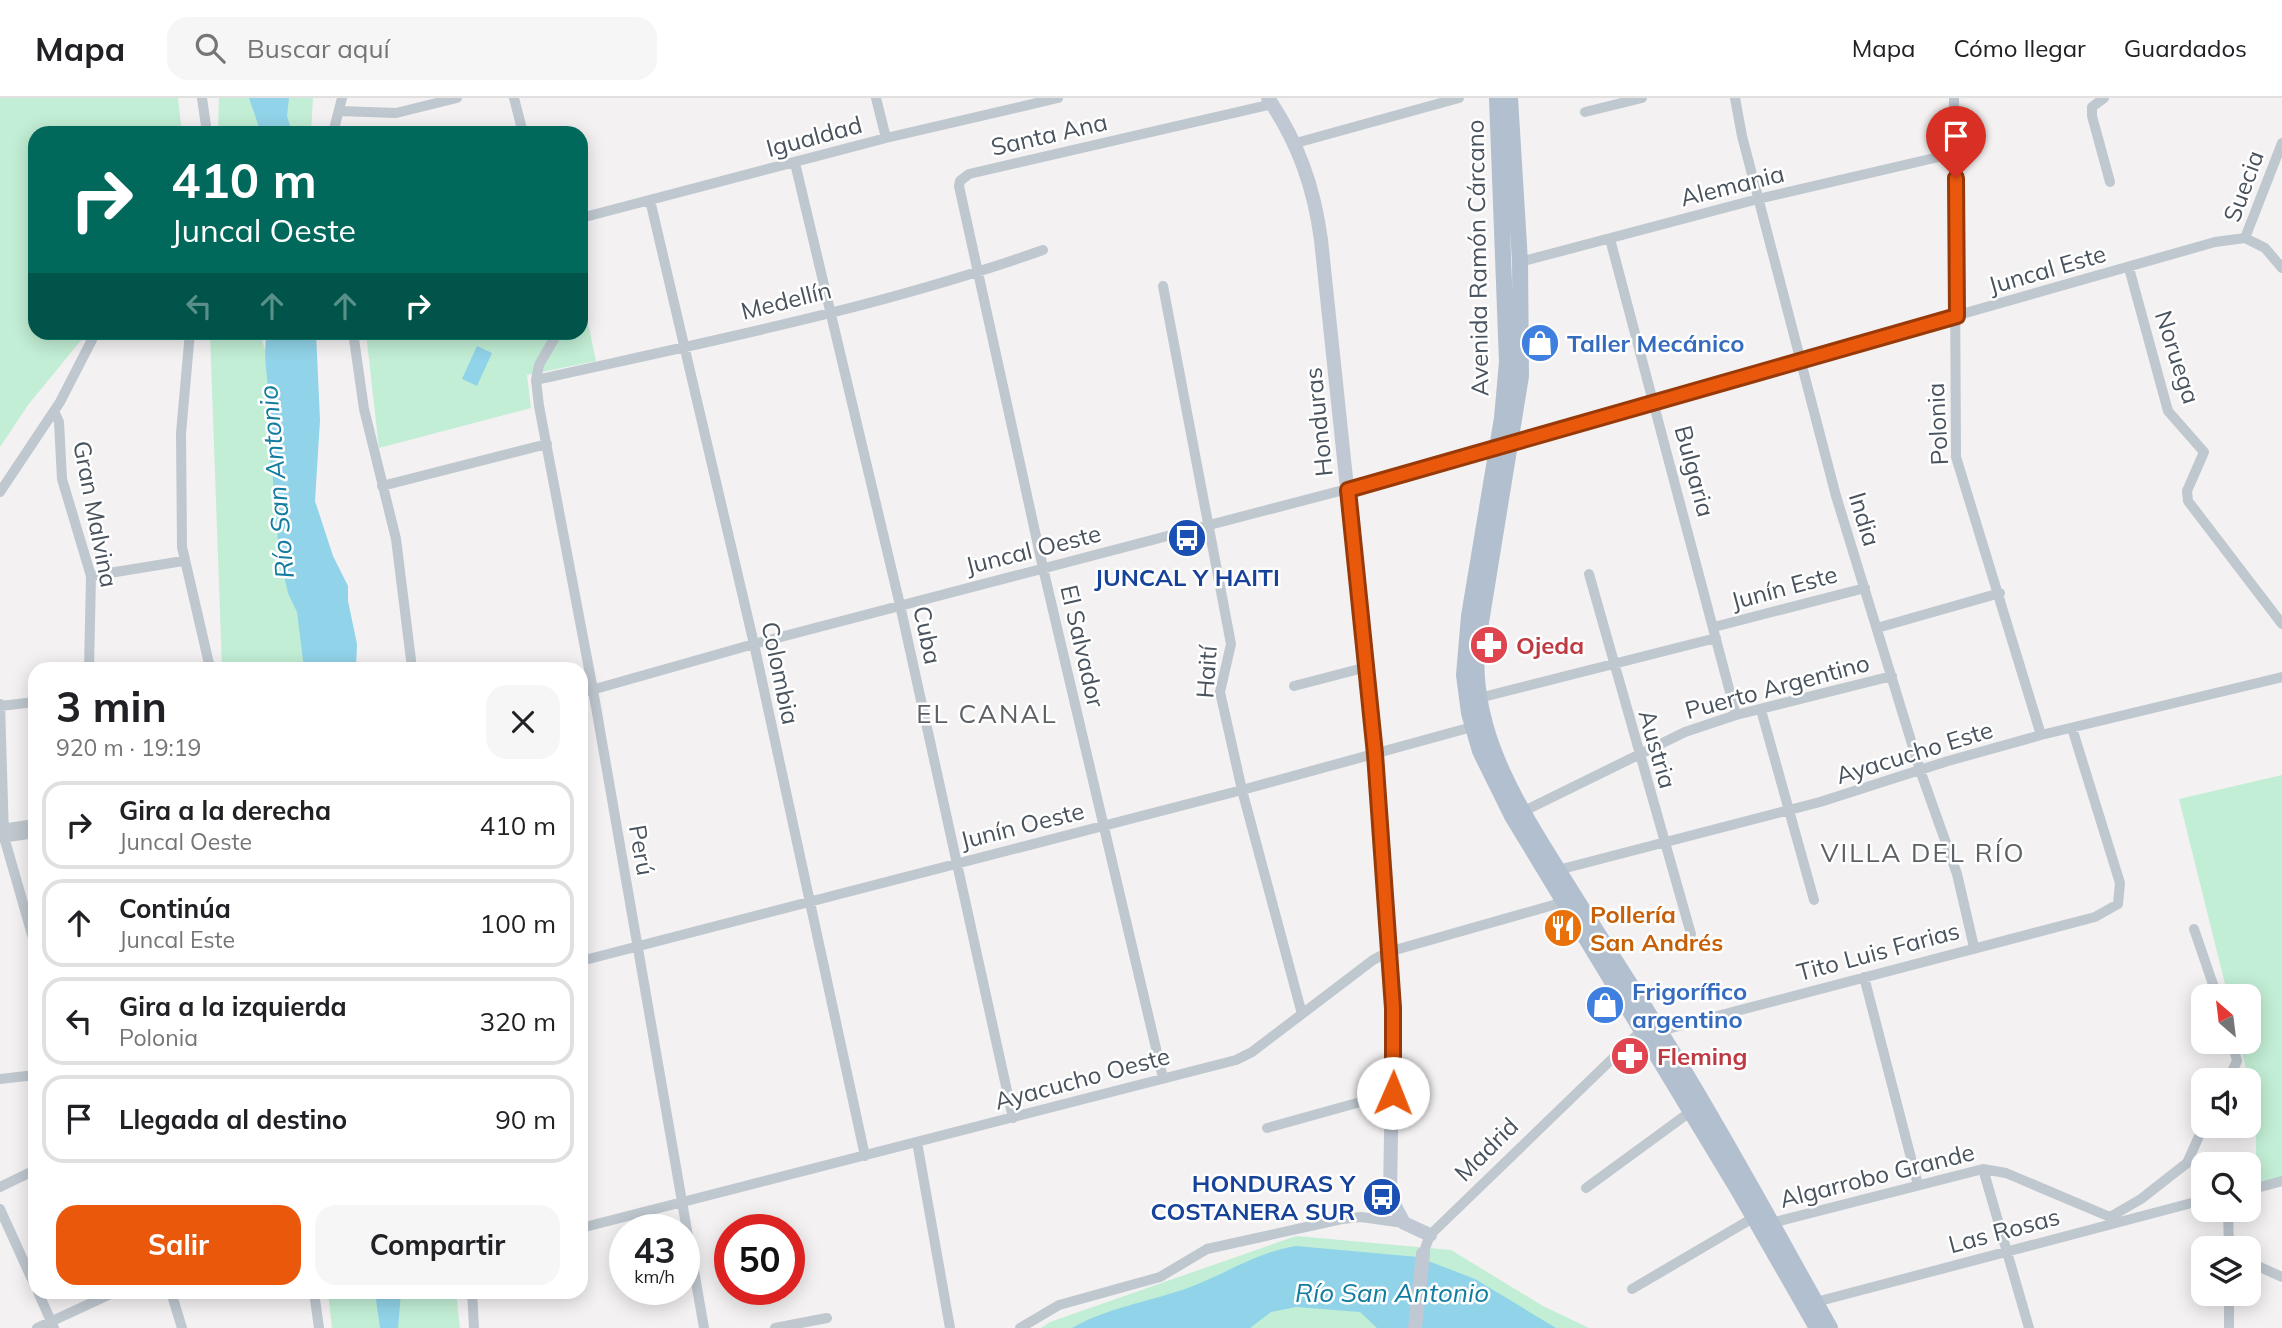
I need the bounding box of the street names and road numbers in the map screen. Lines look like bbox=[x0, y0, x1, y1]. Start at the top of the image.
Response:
street label: Santa Ana bbox=[988, 106, 1110, 162]
street label: Igualdad bbox=[763, 109, 865, 163]
street label: Avenida Ramón Cárcano bbox=[1460, 119, 1494, 397]
street label: Suecia bbox=[2216, 146, 2270, 226]
street label: Alemania bbox=[1677, 158, 1787, 212]
street label: Juncal Este bbox=[1985, 238, 2109, 300]
street label: Medellín bbox=[738, 274, 834, 326]
street label: Noruega bbox=[2149, 307, 2207, 407]
street label: Honduras bbox=[1297, 366, 1339, 478]
street label: Polonia bbox=[1920, 382, 1954, 466]
street label: Bulgaria bbox=[1668, 422, 1722, 520]
street label: Gran Malvina bbox=[67, 438, 125, 590]
street label: India bbox=[1843, 488, 1887, 550]
street label: Juncal Oeste bbox=[962, 518, 1104, 580]
street label: Junín Este bbox=[1728, 558, 1840, 616]
street label: El Salvador bbox=[1054, 582, 1112, 710]
street label: Cuba bbox=[907, 603, 949, 667]
street label: Colombia bbox=[755, 619, 807, 727]
street label: Haití bbox=[1189, 643, 1223, 699]
street label: Puerto Argentino bbox=[1682, 647, 1872, 725]
street label: Austria bbox=[1632, 706, 1684, 792]
street label: Ayacucho Este bbox=[1832, 714, 1996, 790]
street label: Junín Oeste bbox=[957, 795, 1087, 855]
street label: Perú bbox=[623, 822, 661, 878]
street label: Tito Luis Farias bbox=[1793, 915, 1963, 987]
street label: Ayacucho Oeste bbox=[991, 1040, 1173, 1116]
street label: Madrid bbox=[1448, 1111, 1524, 1187]
street label: Algarrobo Grande bbox=[1777, 1136, 1977, 1214]
street label: Las Rosas bbox=[1945, 1201, 2063, 1259]

